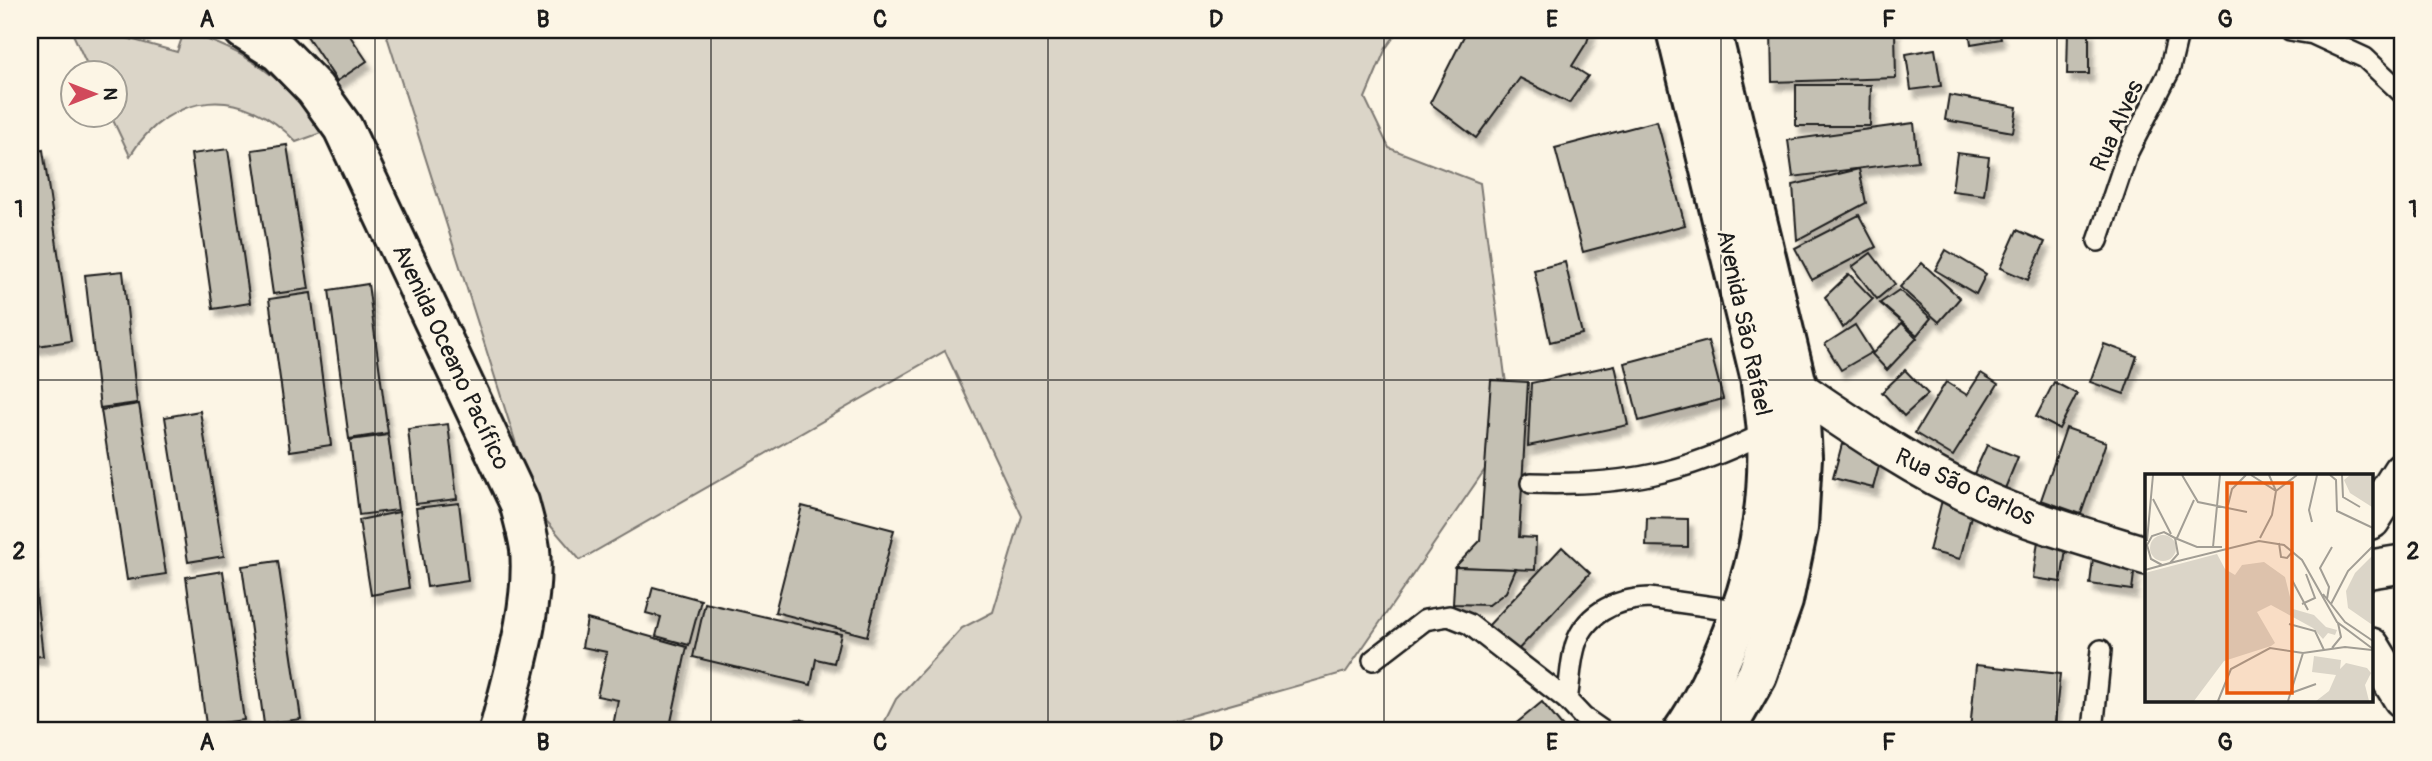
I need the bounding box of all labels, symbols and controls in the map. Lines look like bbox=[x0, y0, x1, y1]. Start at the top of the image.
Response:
text: A bbox=[200, 5, 215, 34]
text: B bbox=[536, 5, 550, 34]
text: C bbox=[873, 5, 887, 34]
text: D bbox=[1209, 5, 1223, 34]
text: E bbox=[1546, 5, 1558, 34]
text: F bbox=[1882, 5, 1896, 34]
text: G bbox=[2217, 5, 2233, 34]
north arrow bbox=[60, 60, 130, 130]
street label: Rua Alves bbox=[2084, 76, 2150, 176]
text: N bbox=[98, 88, 122, 101]
text: 1 bbox=[15, 195, 24, 224]
text: 1 bbox=[2409, 195, 2418, 224]
street label: Avenida São Rafael bbox=[1710, 227, 1778, 419]
street label: Avenida Oceano Pacífico bbox=[386, 240, 516, 475]
street label: Rua São Carlos bbox=[1891, 442, 2040, 532]
inset map bbox=[2145, 474, 2372, 702]
text: 2 bbox=[13, 537, 26, 566]
text: 2 bbox=[2407, 537, 2420, 566]
text: A bbox=[200, 728, 215, 757]
text: B bbox=[536, 728, 550, 757]
text: C bbox=[873, 728, 887, 757]
text: D bbox=[1209, 728, 1223, 757]
text: E bbox=[1546, 728, 1558, 757]
text: F bbox=[1882, 728, 1896, 757]
text: G bbox=[2217, 728, 2233, 757]

